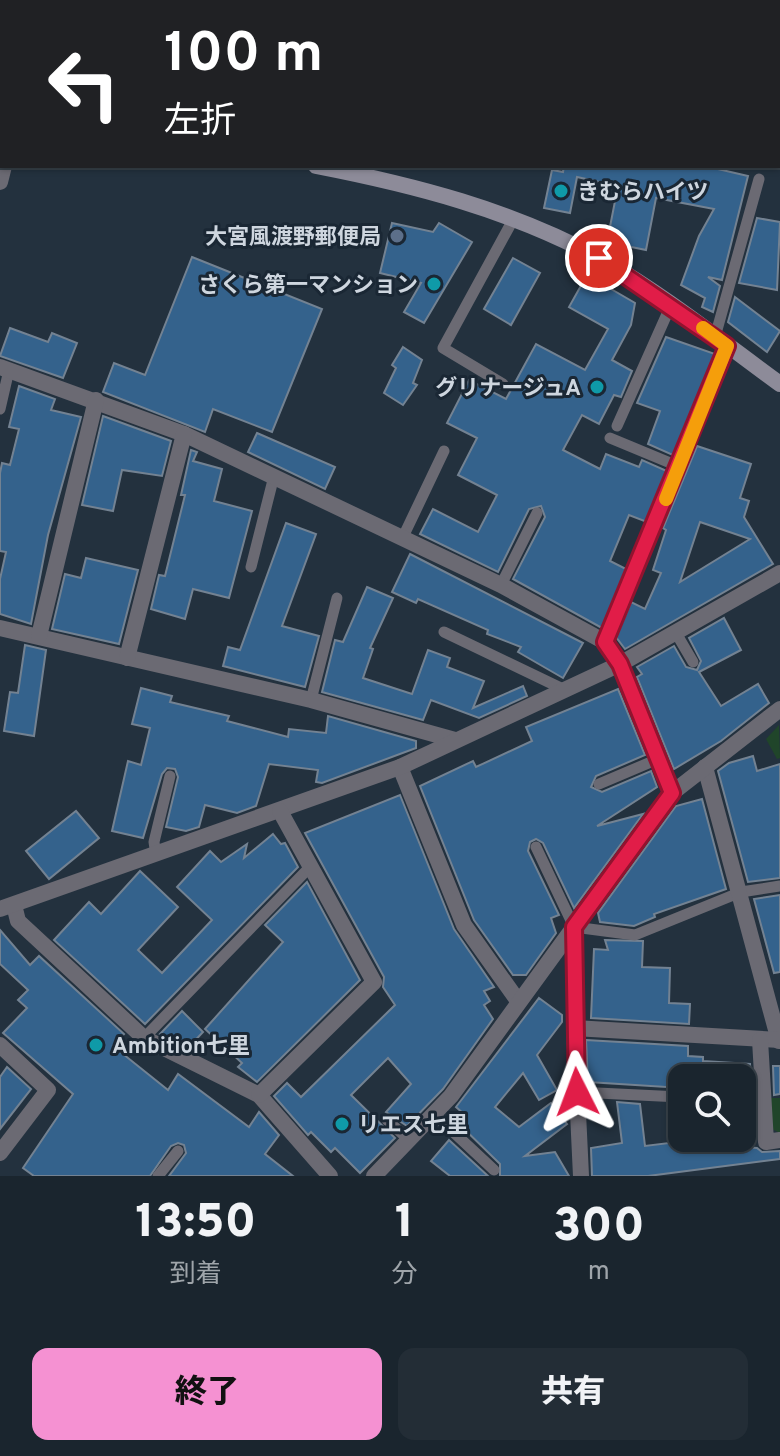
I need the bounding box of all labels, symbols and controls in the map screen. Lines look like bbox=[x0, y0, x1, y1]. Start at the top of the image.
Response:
text: 100 m bbox=[164, 21, 323, 91]
icon: left bbox=[32, 32, 136, 136]
text: 左折 bbox=[164, 100, 236, 146]
place label: きむらハイツ bbox=[577, 180, 709, 207]
marker: きむらハイツ bbox=[552, 182, 570, 200]
pin bbox=[565, 224, 633, 292]
place label: 大宮風渡野郵便局 bbox=[205, 225, 381, 252]
marker: 大宮風渡野郵便局 bbox=[388, 227, 406, 245]
icon: arrive bbox=[577, 236, 621, 280]
place label: さくら第一マンション bbox=[198, 273, 418, 300]
marker: さくら第一マンション bbox=[425, 275, 443, 293]
place label: グリナージュA bbox=[435, 375, 581, 403]
marker: グリナージュA bbox=[588, 378, 606, 396]
place label: Ambition七里 bbox=[112, 1034, 250, 1061]
marker: Ambition七里 bbox=[87, 1036, 105, 1054]
position arrow bbox=[535, 1050, 619, 1134]
map controls bbox=[668, 1064, 756, 1152]
button: search bbox=[668, 1064, 756, 1152]
place label: リエス七里 bbox=[358, 1113, 468, 1140]
marker: リエス七里 bbox=[333, 1115, 351, 1133]
text: 13:50 bbox=[135, 1194, 256, 1254]
text: 1 bbox=[395, 1194, 414, 1254]
text: 300 bbox=[553, 1198, 645, 1258]
text: m bbox=[588, 1256, 610, 1289]
text: 到着 bbox=[170, 1259, 222, 1292]
text: 分 bbox=[392, 1259, 418, 1292]
button: 終了 bbox=[32, 1348, 382, 1440]
button: 共有 bbox=[398, 1348, 748, 1440]

